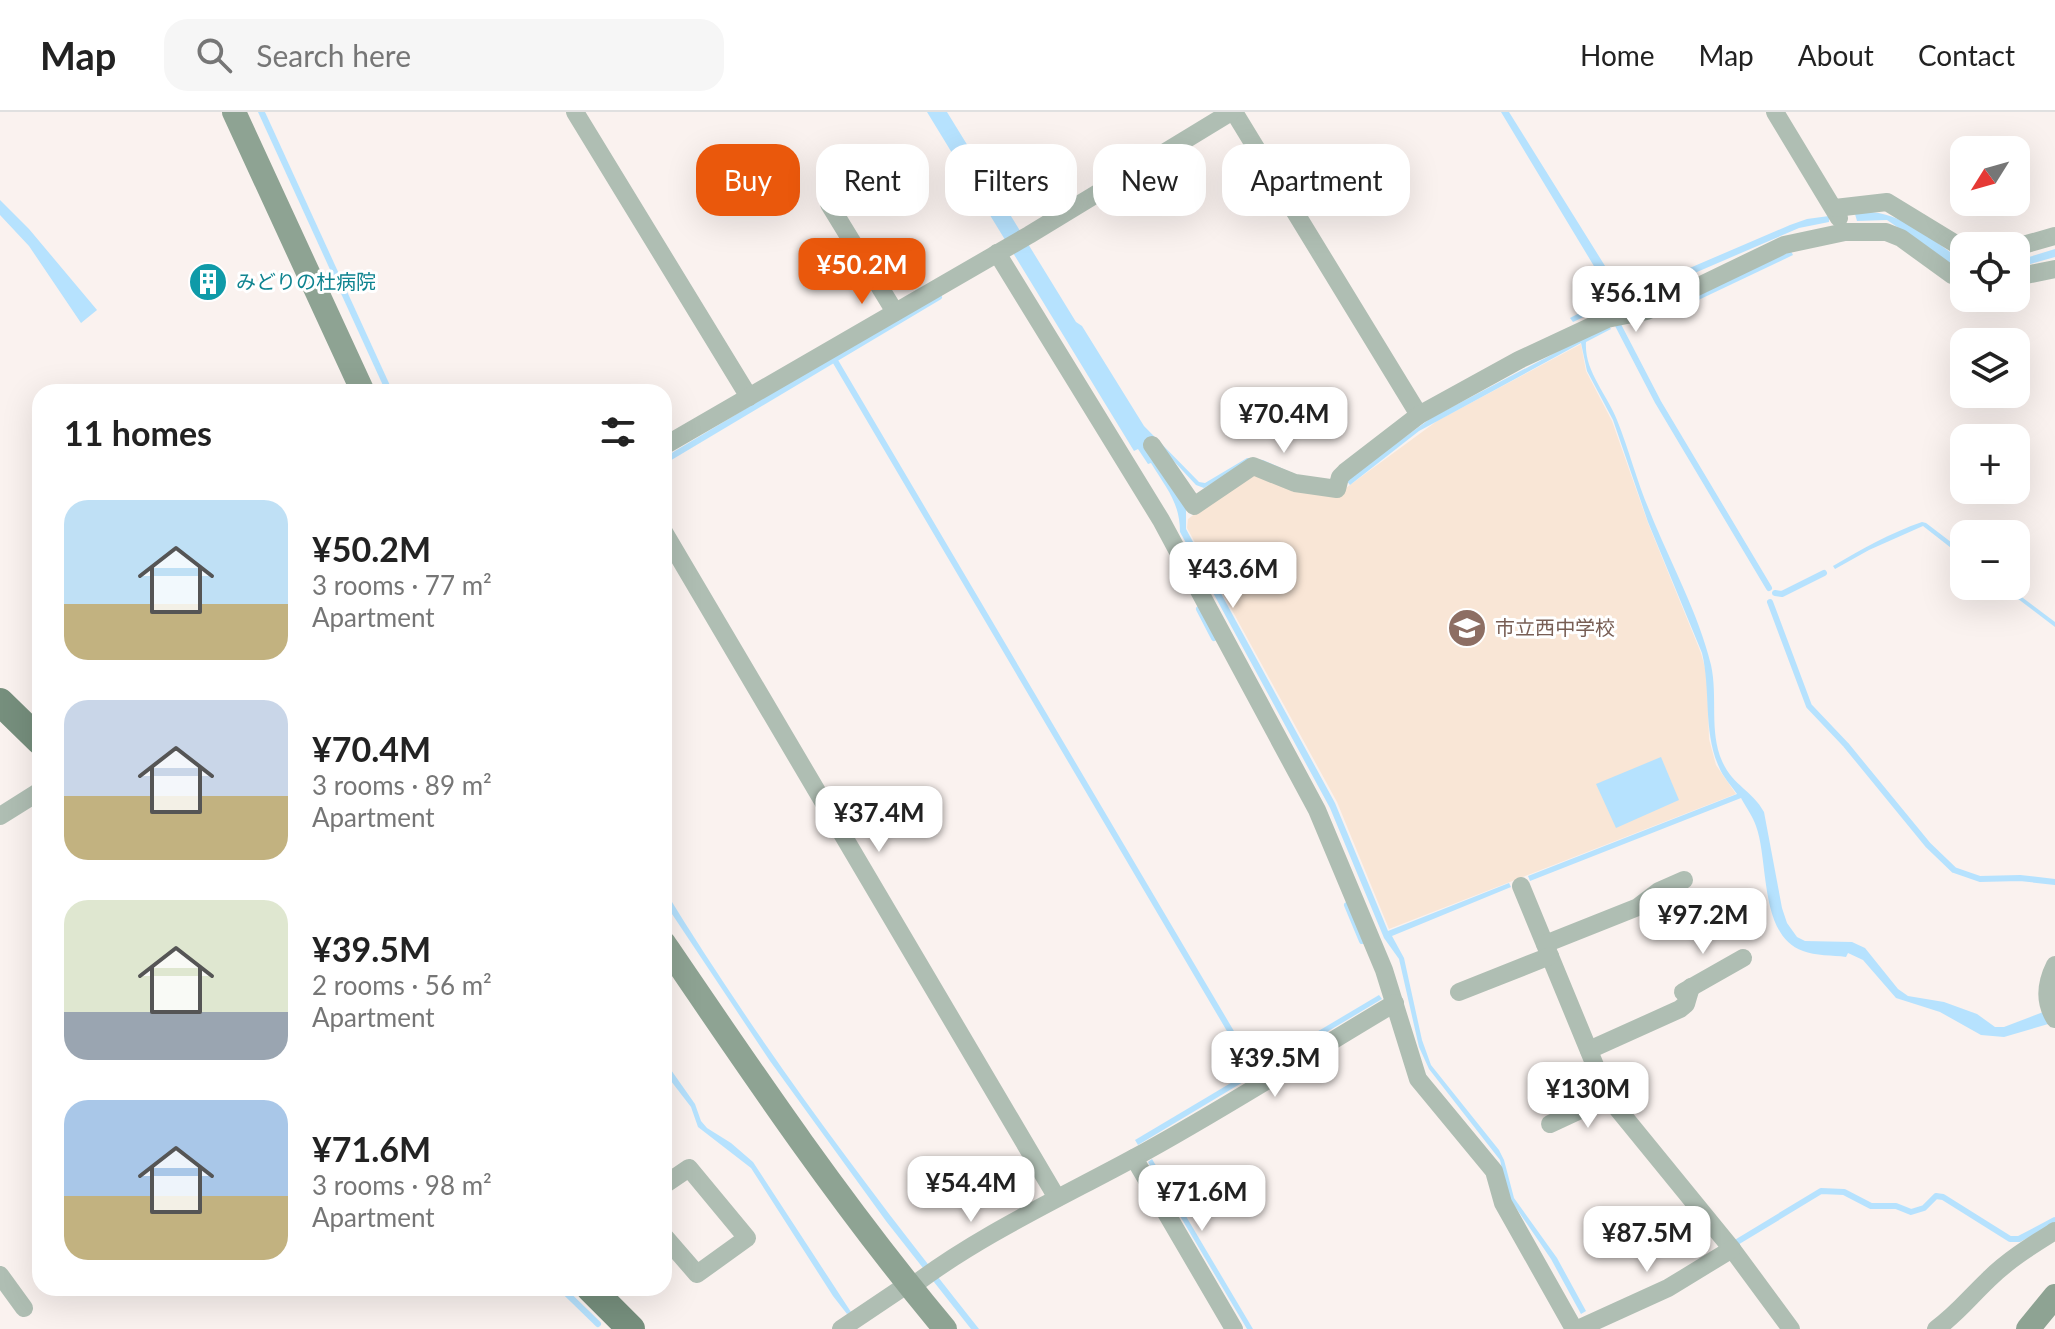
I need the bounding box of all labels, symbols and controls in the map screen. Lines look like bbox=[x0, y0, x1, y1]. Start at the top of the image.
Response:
search box bbox=[164, 19, 724, 91]
text: Map bbox=[40, 32, 116, 78]
icon: search bbox=[192, 33, 236, 77]
text: Search here bbox=[256, 37, 411, 73]
text: Home bbox=[1580, 38, 1655, 72]
text: Map bbox=[1699, 38, 1754, 72]
text: About bbox=[1798, 38, 1874, 72]
text: Contact bbox=[1918, 38, 2015, 72]
north arrow bbox=[1950, 136, 2030, 216]
map controls bbox=[1950, 136, 2030, 600]
chip: Buy bbox=[696, 144, 800, 216]
chip: Rent bbox=[816, 144, 929, 216]
chip: Filters bbox=[945, 144, 1077, 216]
chip: New bbox=[1093, 144, 1206, 216]
chip: Apartment bbox=[1222, 144, 1410, 216]
button: locate bbox=[1950, 232, 2030, 312]
pin: ¥50.2M bbox=[797, 238, 927, 306]
text: ¥50.2M bbox=[816, 248, 908, 280]
building icon: みどりの杜病院 bbox=[187, 261, 229, 303]
pin: ¥56.1M bbox=[1571, 266, 1701, 334]
place label: みどりの杜病院 bbox=[236, 269, 376, 293]
text: ¥56.1M bbox=[1590, 276, 1682, 308]
button: layers bbox=[1950, 328, 2030, 408]
pin: ¥70.4M bbox=[1219, 387, 1349, 455]
text: ¥70.4M bbox=[1238, 397, 1330, 429]
icon: filters bbox=[596, 410, 640, 454]
text: 11 homes bbox=[64, 412, 212, 453]
button: + bbox=[1950, 424, 2030, 504]
button: − bbox=[1950, 520, 2030, 600]
text: ¥50.2M bbox=[312, 528, 431, 569]
icon: home bbox=[128, 532, 224, 628]
pin: ¥43.6M bbox=[1168, 542, 1298, 610]
text: ¥43.6M bbox=[1187, 552, 1279, 584]
text: 3 rooms · 77 m² bbox=[312, 569, 492, 601]
text: Apartment bbox=[312, 601, 435, 633]
school or university icon: 市立西中学校 bbox=[1446, 607, 1488, 649]
place label: 市立西中学校 bbox=[1495, 615, 1615, 639]
text: ¥70.4M bbox=[312, 728, 431, 769]
icon: home bbox=[128, 732, 224, 828]
text: 3 rooms · 89 m² bbox=[312, 769, 492, 801]
pin: ¥37.4M bbox=[814, 786, 944, 854]
text: ¥37.4M bbox=[833, 796, 925, 828]
text: Apartment bbox=[312, 801, 435, 833]
pin: ¥97.2M bbox=[1638, 888, 1768, 956]
text: ¥97.2M bbox=[1657, 898, 1749, 930]
text: ¥39.5M bbox=[312, 928, 431, 969]
icon: home bbox=[128, 932, 224, 1028]
text: 2 rooms · 56 m² bbox=[312, 969, 492, 1001]
text: Apartment bbox=[312, 1001, 435, 1033]
pin: ¥39.5M bbox=[1210, 1031, 1340, 1099]
text: ¥39.5M bbox=[1229, 1041, 1321, 1073]
pin: ¥130M bbox=[1532, 1062, 1644, 1130]
text: ¥130M bbox=[1546, 1072, 1630, 1104]
text: ¥71.6M bbox=[312, 1128, 431, 1169]
icon: home bbox=[128, 1132, 224, 1228]
pin: ¥54.4M bbox=[906, 1156, 1036, 1224]
pin: ¥71.6M bbox=[1137, 1165, 1267, 1233]
text: ¥54.4M bbox=[925, 1166, 1017, 1198]
text: 3 rooms · 98 m² bbox=[312, 1169, 492, 1201]
text: ¥71.6M bbox=[1156, 1175, 1248, 1207]
text: Apartment bbox=[312, 1201, 435, 1233]
pin: ¥87.5M bbox=[1582, 1206, 1712, 1274]
text: ¥87.5M bbox=[1601, 1216, 1693, 1248]

